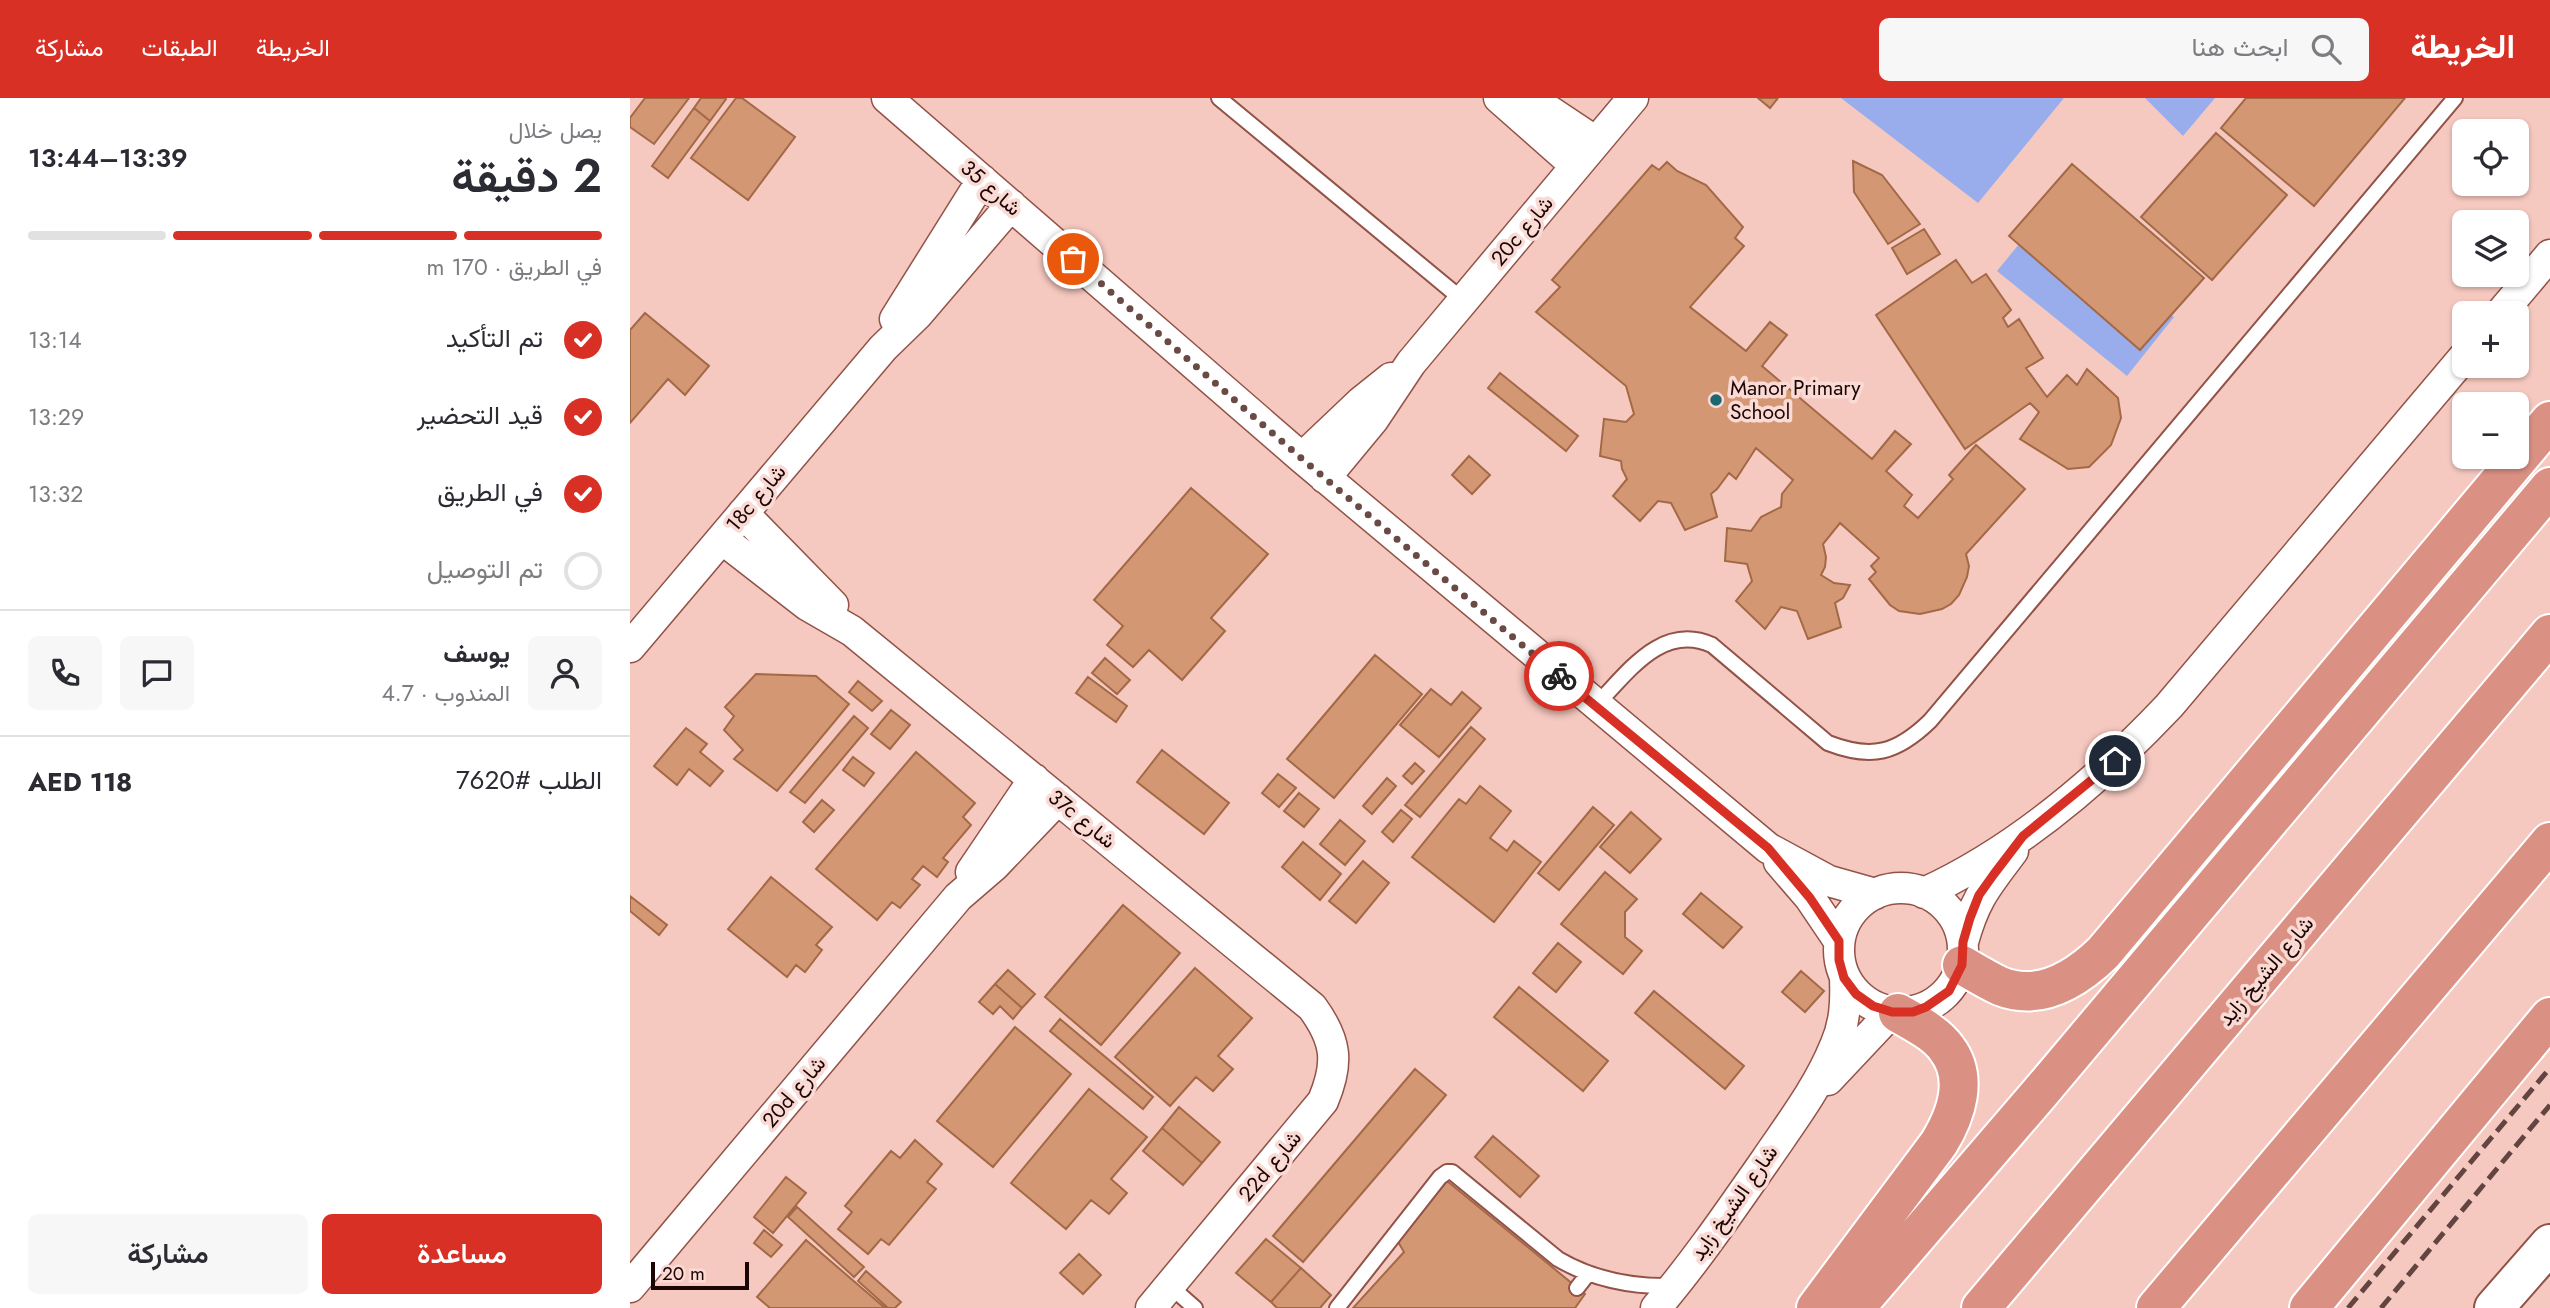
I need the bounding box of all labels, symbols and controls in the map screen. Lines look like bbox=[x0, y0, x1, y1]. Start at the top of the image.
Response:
search box bbox=[1879, 18, 2369, 81]
text: الخريطة bbox=[2411, 23, 2515, 70]
text: ابحث هنا bbox=[2192, 28, 2289, 66]
text: مشاركة bbox=[35, 30, 103, 65]
text: الطبقات bbox=[141, 30, 218, 65]
text: الخريطة bbox=[256, 30, 330, 65]
icon: search bbox=[2307, 30, 2345, 68]
text: يصل خلال bbox=[509, 113, 602, 147]
map controls bbox=[2452, 119, 2529, 469]
button: locate bbox=[2452, 119, 2529, 196]
text: 13:39–13:44 bbox=[28, 139, 188, 177]
text: 2 دقيقة bbox=[451, 143, 602, 209]
street label: شارع 35 bbox=[954, 153, 1028, 223]
street label: 20c شارع bbox=[1484, 190, 1560, 272]
button: layers bbox=[2452, 210, 2529, 287]
pin bbox=[1043, 229, 1103, 289]
icon: bag bbox=[1054, 240, 1092, 278]
text: في الطريق · 170 m bbox=[427, 250, 602, 284]
button: + bbox=[2452, 301, 2529, 378]
text: تم التأكيد bbox=[446, 319, 543, 357]
icon: check bbox=[564, 321, 602, 359]
text: 13:14 bbox=[28, 323, 82, 357]
place label: Manor Primary School bbox=[1730, 373, 1861, 427]
marker: Manor Primary School bbox=[1708, 392, 1724, 408]
button: − bbox=[2452, 392, 2529, 469]
text: قيد التحضير bbox=[417, 396, 543, 434]
icon: check bbox=[564, 398, 602, 436]
text: 13:29 bbox=[28, 400, 84, 434]
street label: 18c شارع bbox=[719, 458, 793, 538]
text: في الطريق bbox=[437, 473, 543, 511]
icon: check bbox=[564, 475, 602, 513]
text: 13:32 bbox=[28, 477, 83, 511]
text: تم التوصيل bbox=[427, 550, 543, 588]
text: يوسف bbox=[443, 634, 510, 672]
button: phone bbox=[28, 636, 102, 710]
button: chat bbox=[120, 636, 194, 710]
button: person bbox=[528, 636, 602, 710]
courier bbox=[1524, 641, 1594, 711]
icon: bike bbox=[1540, 657, 1578, 695]
text: المندوب · 4.7 bbox=[381, 676, 510, 710]
pin bbox=[2085, 731, 2145, 791]
icon: home bbox=[2096, 742, 2134, 780]
text: الطلب #7620 bbox=[456, 761, 602, 799]
text: AED 118 bbox=[28, 763, 132, 801]
street label: 37c شارع bbox=[1042, 782, 1122, 856]
street label: شارع الشيخ زايد bbox=[2211, 910, 2321, 1032]
street label: 20d شارع bbox=[755, 1050, 833, 1134]
street label: 22d شارع bbox=[1231, 1124, 1309, 1208]
street label: شارع الشيخ زايد bbox=[1683, 1139, 1785, 1267]
button: مشاركة bbox=[28, 1214, 308, 1294]
button: مساعدة bbox=[322, 1214, 602, 1294]
scale bar bbox=[651, 1259, 749, 1291]
text: 20 m bbox=[662, 1260, 705, 1287]

